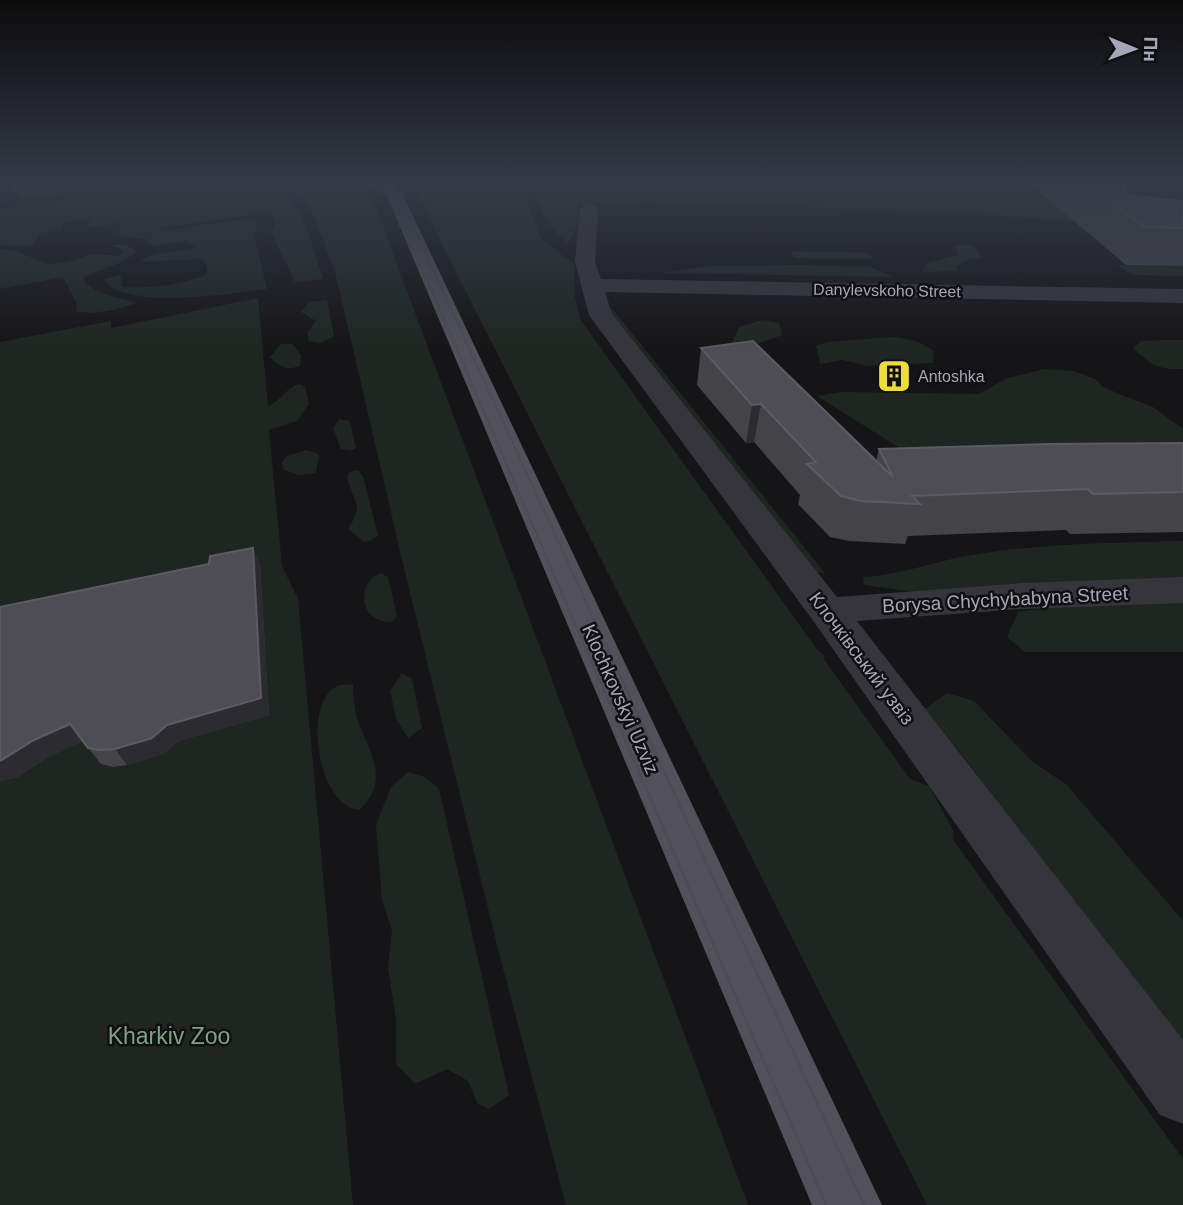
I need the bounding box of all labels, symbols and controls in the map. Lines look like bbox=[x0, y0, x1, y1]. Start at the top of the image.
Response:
north arrow bbox=[1099, 14, 1169, 84]
text: Пн bbox=[1140, 37, 1161, 62]
street label: Danylevskoho Street bbox=[813, 281, 961, 300]
building icon: Antoshka bbox=[875, 357, 913, 395]
place label: Antoshka bbox=[918, 368, 985, 385]
street label: Borysa Chychybabyna Street bbox=[882, 583, 1129, 616]
street label: Клочківський узвіз bbox=[805, 588, 918, 729]
street label: Klochkovskyi Uzviz bbox=[578, 621, 663, 777]
park label: Kharkiv Zoo bbox=[108, 1023, 230, 1049]

